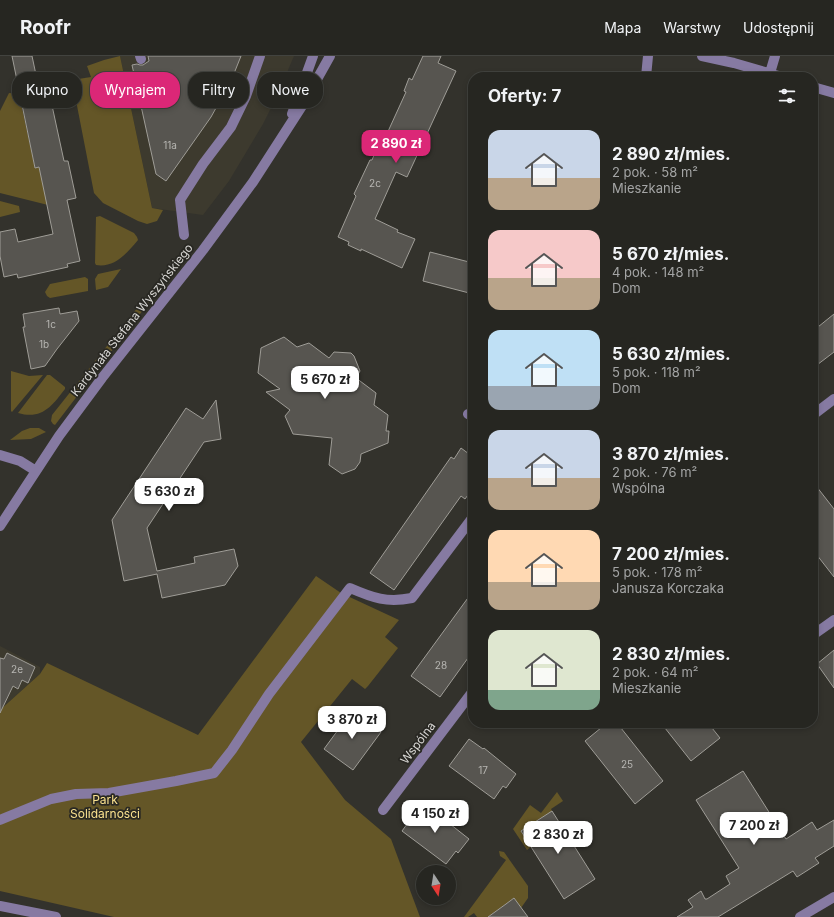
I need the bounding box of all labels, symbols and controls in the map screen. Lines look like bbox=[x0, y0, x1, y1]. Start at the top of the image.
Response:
text: Roofr bbox=[20, 16, 71, 39]
text: Mapa bbox=[604, 19, 641, 36]
text: Warstwy bbox=[663, 19, 721, 36]
text: Udostępnij bbox=[743, 19, 814, 36]
chip: Kupno bbox=[12, 72, 82, 108]
chip: Wynajem bbox=[90, 72, 180, 108]
chip: Filtry bbox=[188, 72, 249, 108]
chip: Nowe bbox=[257, 72, 323, 108]
icon: filters bbox=[776, 85, 798, 107]
text: Oferty: 7 bbox=[488, 86, 561, 106]
pin: 2 890 zł bbox=[355, 130, 437, 164]
text: 2 890 zł bbox=[371, 135, 421, 151]
house number: 11a bbox=[163, 139, 177, 151]
text: 2 890 zł/mies. bbox=[612, 144, 731, 164]
icon: home bbox=[520, 146, 568, 194]
text: 2 pok. · 58 m² bbox=[612, 164, 698, 180]
house number: 2c bbox=[369, 177, 381, 189]
text: Mieszkanie bbox=[612, 180, 681, 196]
street label: Kardynała Stefana Wyszyńskiego bbox=[67, 240, 196, 399]
text: 5 670 zł/mies. bbox=[612, 244, 729, 264]
icon: home bbox=[520, 246, 568, 294]
text: 4 pok. · 148 m² bbox=[612, 264, 704, 280]
text: Dom bbox=[612, 280, 641, 296]
house number: 1c bbox=[46, 318, 56, 330]
house number: 1b bbox=[39, 338, 49, 350]
text: 5 630 zł/mies. bbox=[612, 344, 731, 364]
icon: home bbox=[520, 346, 568, 394]
text: 5 pok. · 118 m² bbox=[612, 364, 701, 380]
pin: 5 670 zł bbox=[284, 366, 366, 400]
text: 5 670 zł bbox=[300, 371, 350, 387]
text: Dom bbox=[612, 380, 641, 396]
text: 3 870 zł/mies. bbox=[612, 444, 730, 464]
icon: home bbox=[520, 446, 568, 494]
text: 2 pok. · 76 m² bbox=[612, 464, 697, 480]
pin: 5 630 zł bbox=[128, 478, 210, 512]
text: Wspólna bbox=[612, 480, 665, 496]
text: 5 630 zł bbox=[143, 483, 195, 499]
text: 7 200 zł/mies. bbox=[612, 544, 730, 564]
icon: home bbox=[520, 546, 568, 594]
text: 5 pok. · 178 m² bbox=[612, 564, 703, 580]
text: Janusza Korczaka bbox=[612, 580, 724, 596]
text: 2 830 zł/mies. bbox=[612, 644, 731, 664]
icon: home bbox=[520, 646, 568, 694]
house number: 28 bbox=[435, 659, 447, 671]
house number: 2e bbox=[11, 663, 23, 675]
text: 2 pok. · 64 m² bbox=[612, 664, 699, 680]
text: Mieszkanie bbox=[612, 680, 681, 696]
pin: 3 870 zł bbox=[311, 706, 393, 740]
text: 3 870 zł bbox=[327, 711, 377, 727]
street label: Wspólna bbox=[397, 719, 438, 767]
house number: 25 bbox=[621, 758, 633, 770]
house number: 17 bbox=[478, 764, 488, 776]
park label: Park Solidarności bbox=[70, 792, 140, 821]
pin: 4 150 zł bbox=[394, 800, 476, 834]
text: 4 150 zł bbox=[411, 805, 459, 821]
pin: 7 200 zł bbox=[713, 812, 795, 846]
text: 7 200 zł bbox=[729, 817, 779, 833]
pin: 2 830 zł bbox=[517, 821, 599, 855]
text: 2 830 zł bbox=[533, 826, 583, 842]
north arrow bbox=[416, 865, 456, 905]
map controls bbox=[416, 865, 456, 905]

